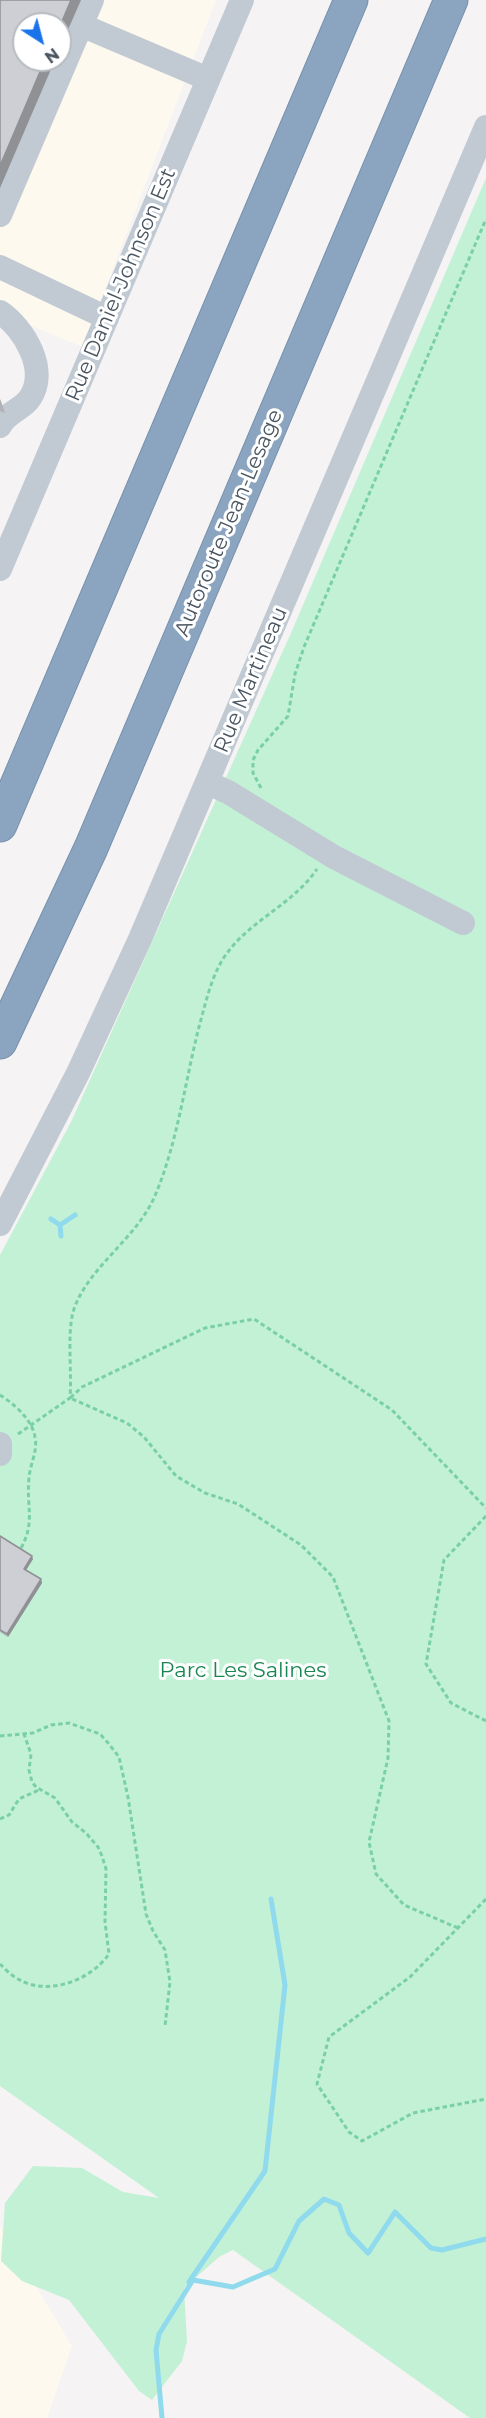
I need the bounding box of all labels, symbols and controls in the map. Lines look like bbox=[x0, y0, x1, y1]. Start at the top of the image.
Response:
north arrow bbox=[12, 12, 72, 72]
text: N bbox=[41, 44, 63, 67]
street label: Rue Daniel-Johnson Est bbox=[60, 165, 182, 405]
street label: Autoroute Jean-Lesage bbox=[170, 406, 288, 640]
street label: Rue Martineau bbox=[209, 603, 293, 757]
park label: Parc Les Salines bbox=[159, 1658, 327, 1684]

